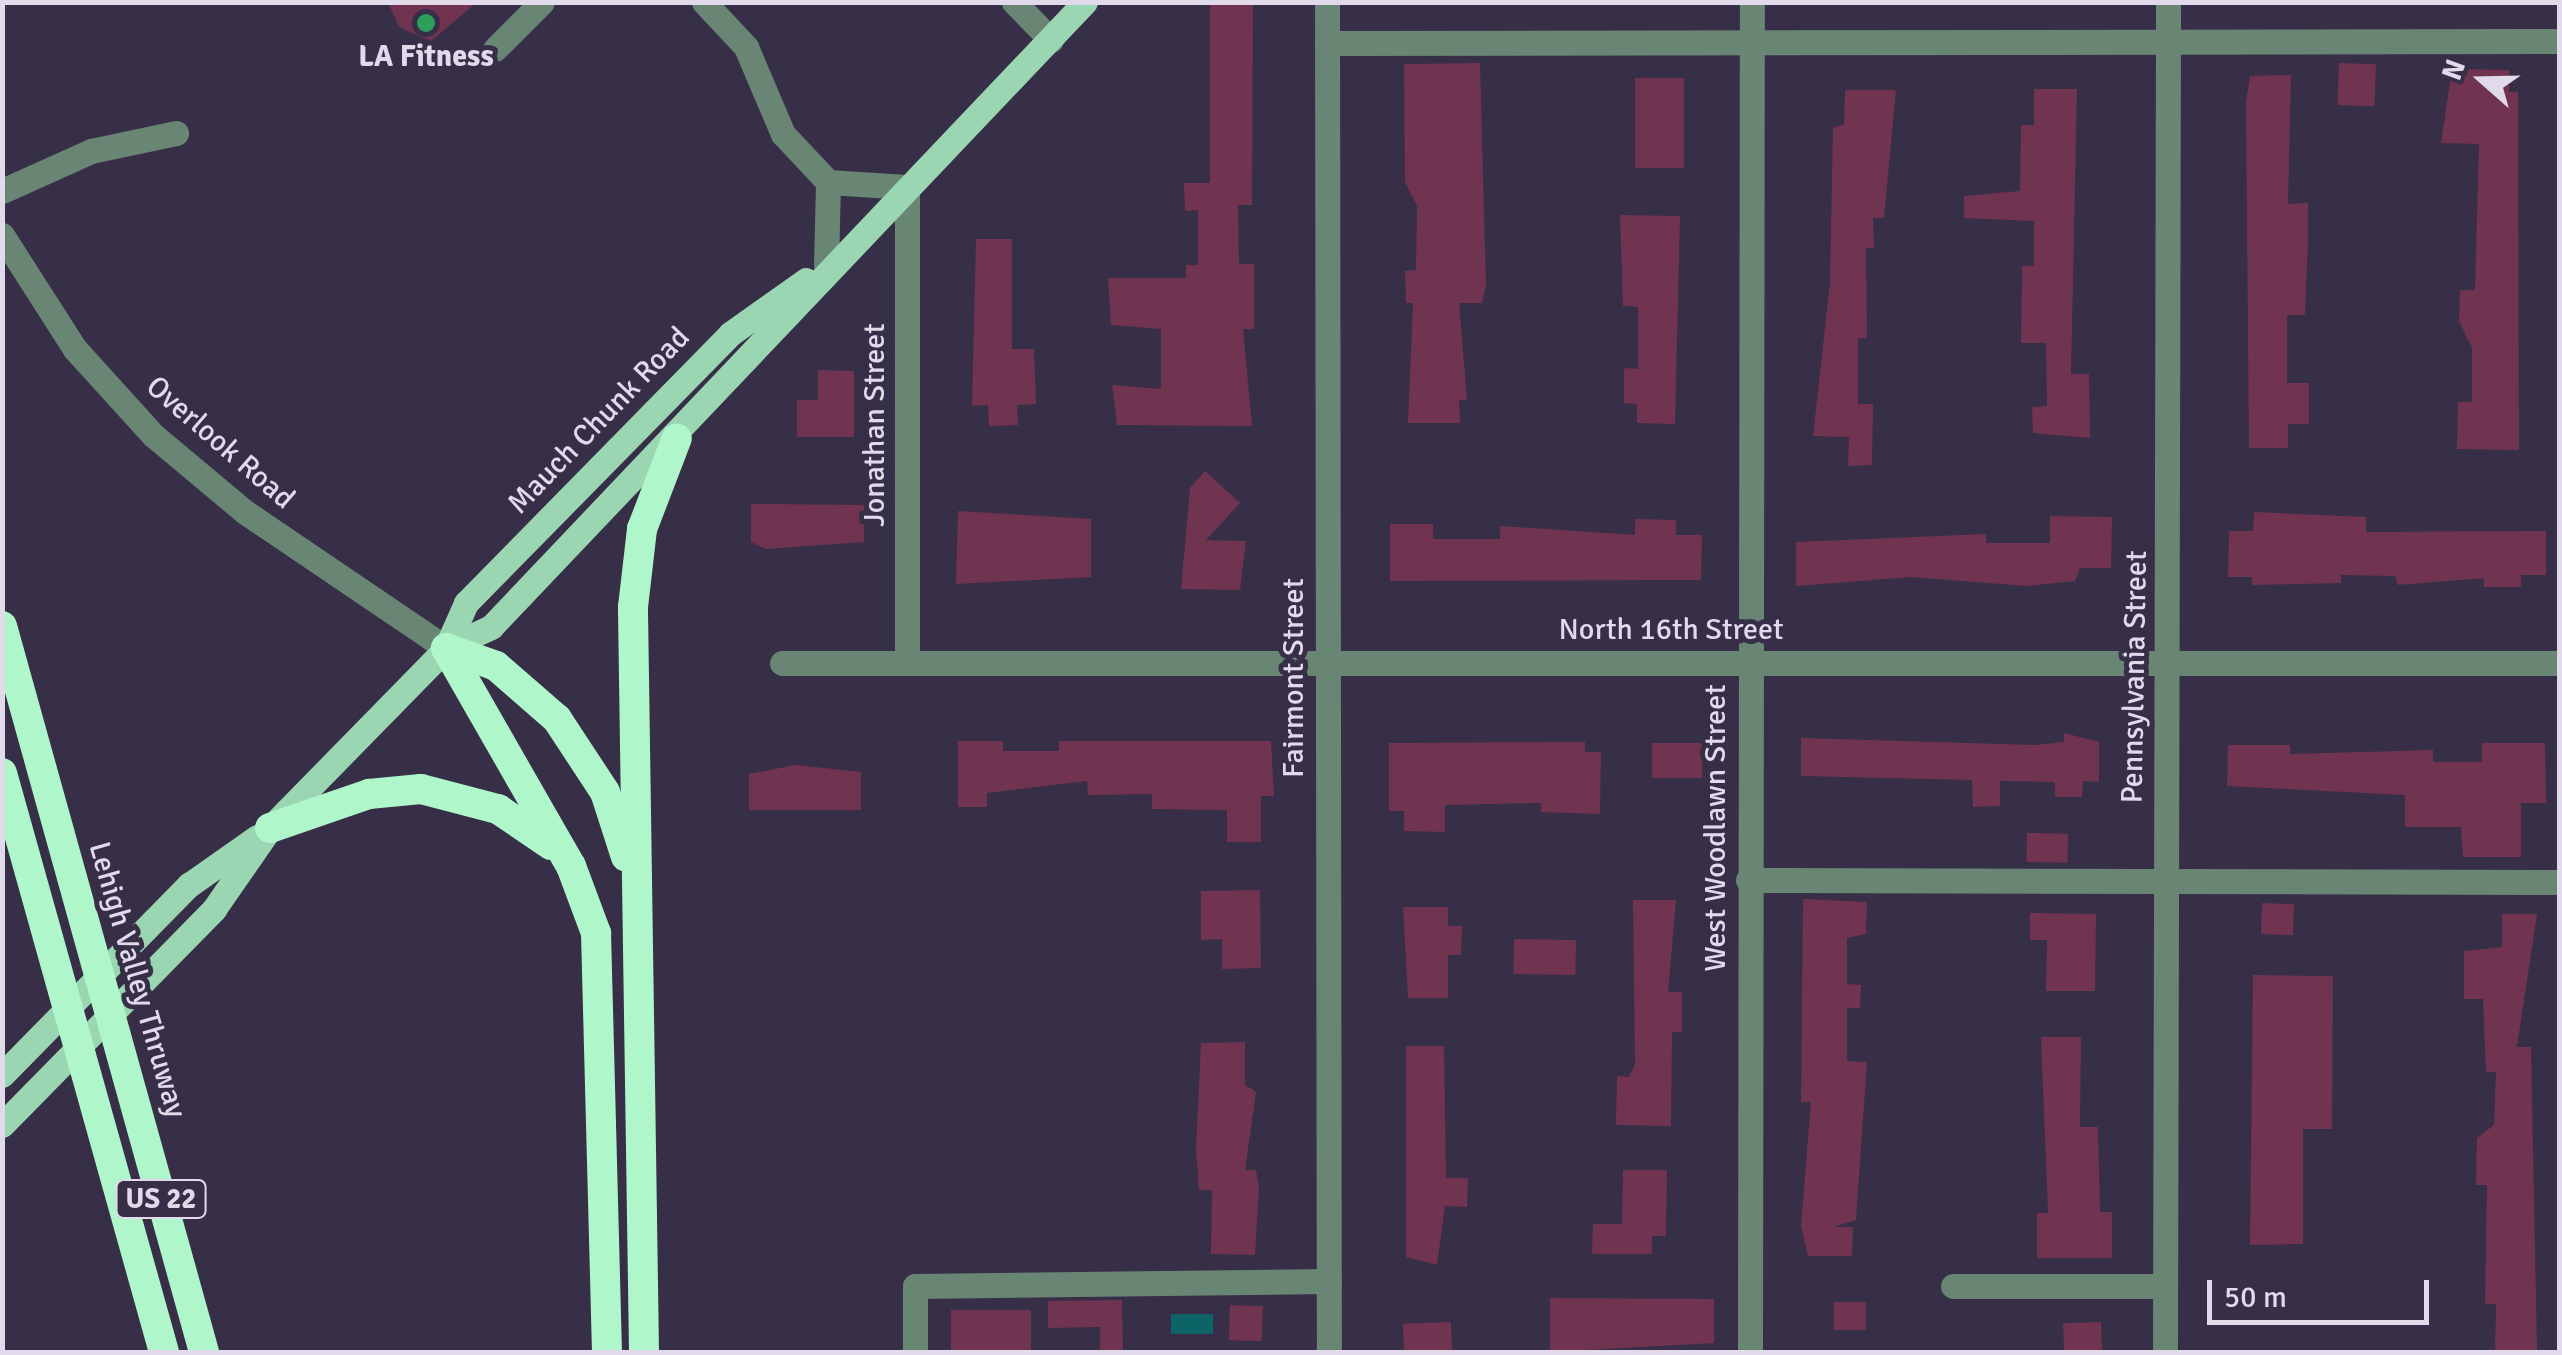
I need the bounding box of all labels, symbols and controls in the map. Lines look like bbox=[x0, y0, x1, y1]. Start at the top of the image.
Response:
marker: LA Fitness bbox=[415, 12, 437, 34]
north arrow bbox=[2432, 30, 2532, 130]
place label: LA Fitness bbox=[358, 39, 494, 75]
text: N bbox=[2434, 55, 2473, 85]
street label: Mauch Chunk Road bbox=[501, 320, 697, 522]
street label: Jonathan Street bbox=[857, 323, 893, 527]
street label: Overlook Road bbox=[139, 369, 301, 517]
street label: Pennsylvania Street bbox=[2115, 550, 2155, 804]
street label: Fairmont Street bbox=[1276, 578, 1312, 778]
street label: North 16th Street bbox=[1558, 612, 1784, 648]
street label: West Woodlawn Street bbox=[1698, 684, 1734, 972]
street label: Lehigh Valley Thruway bbox=[80, 838, 194, 1122]
road number: US 22 bbox=[114, 1176, 208, 1222]
scale bar bbox=[2212, 1260, 2434, 1322]
text: 50 m bbox=[2224, 1279, 2287, 1316]

